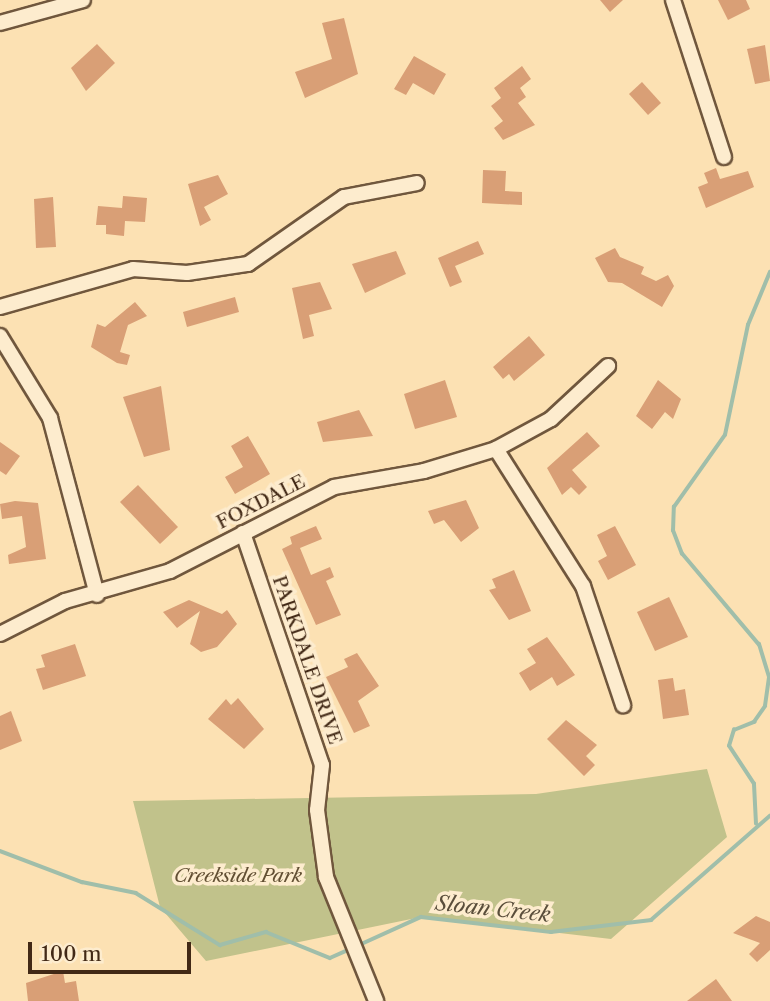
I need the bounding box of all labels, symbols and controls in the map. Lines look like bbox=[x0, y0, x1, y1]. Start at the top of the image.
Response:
street label: FOXDALE bbox=[213, 470, 309, 534]
street label: PARKDALE DRIVE bbox=[267, 573, 347, 747]
park label: Creekside Park bbox=[174, 865, 302, 887]
water label: Sloan Creek bbox=[434, 890, 552, 928]
scale bar bbox=[32, 928, 194, 972]
text: 100 m bbox=[41, 941, 102, 966]

